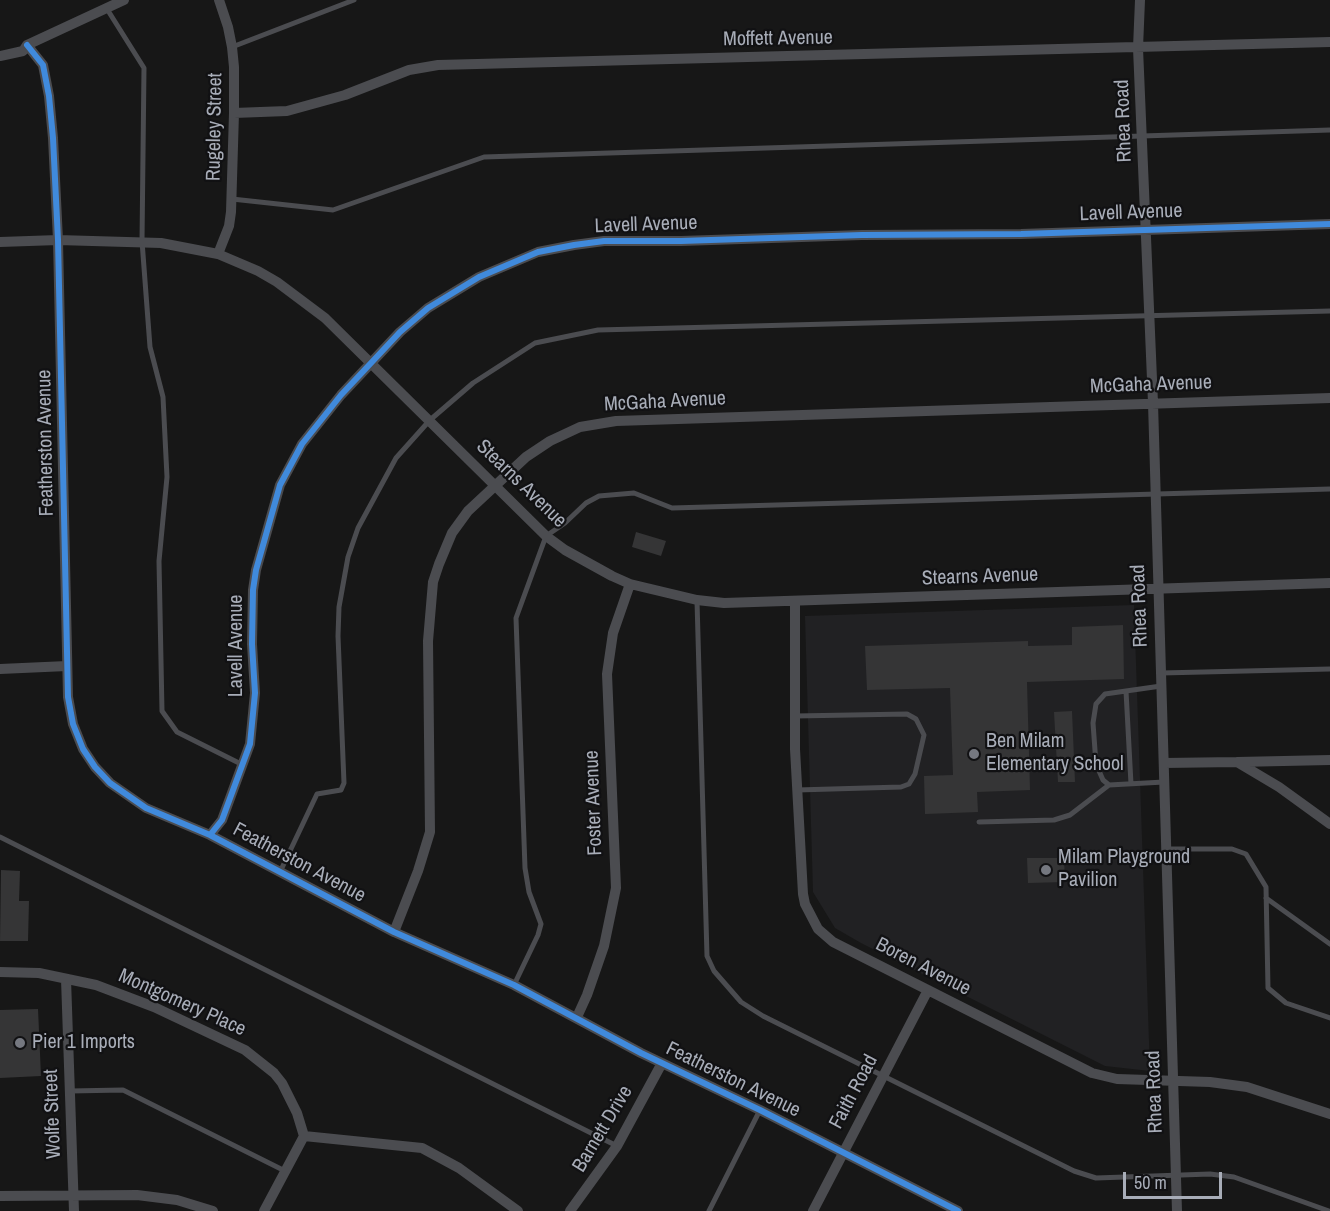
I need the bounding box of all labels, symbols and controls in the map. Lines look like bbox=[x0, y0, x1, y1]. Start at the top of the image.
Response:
street label: Moffett Avenue bbox=[723, 26, 833, 52]
street label: Rugeley Street bbox=[202, 73, 228, 181]
street label: Rhea Road bbox=[1111, 79, 1137, 163]
street label: Lavell Avenue bbox=[1079, 199, 1183, 227]
street label: Lavell Avenue bbox=[594, 211, 698, 239]
street label: Featherston Avenue bbox=[33, 369, 59, 517]
street label: McGaha Avenue bbox=[1090, 371, 1212, 399]
street label: McGaha Avenue bbox=[604, 387, 726, 417]
street label: Stearns Avenue bbox=[471, 435, 571, 533]
street label: Stearns Avenue bbox=[921, 563, 1039, 591]
street label: Rhea Road bbox=[1127, 564, 1153, 648]
street label: Lavell Avenue bbox=[225, 595, 249, 697]
place label: Ben Milam Elementary School bbox=[986, 730, 1124, 777]
marker: Ben Milam Elementary School bbox=[967, 747, 981, 761]
street label: Foster Avenue bbox=[580, 750, 608, 856]
street label: Featherston Avenue bbox=[229, 818, 369, 908]
place label: Milam Playground Pavilion bbox=[1058, 846, 1190, 893]
marker: Milam Playground Pavilion bbox=[1039, 863, 1053, 877]
street label: Boren Avenue bbox=[871, 933, 975, 1001]
street label: Montgomery Place bbox=[115, 964, 249, 1042]
place label: Pier 1 Imports bbox=[32, 1031, 135, 1055]
marker: Pier 1 Imports bbox=[13, 1036, 27, 1050]
street label: Featherston Avenue bbox=[662, 1037, 804, 1123]
street label: Rhea Road bbox=[1142, 1050, 1168, 1134]
street label: Faith Road bbox=[825, 1051, 883, 1133]
street label: Wolfe Street bbox=[39, 1069, 67, 1159]
street label: Barnett Drive bbox=[568, 1081, 638, 1177]
scale bar bbox=[1126, 1160, 1225, 1198]
text: 50 m bbox=[1134, 1170, 1167, 1195]

